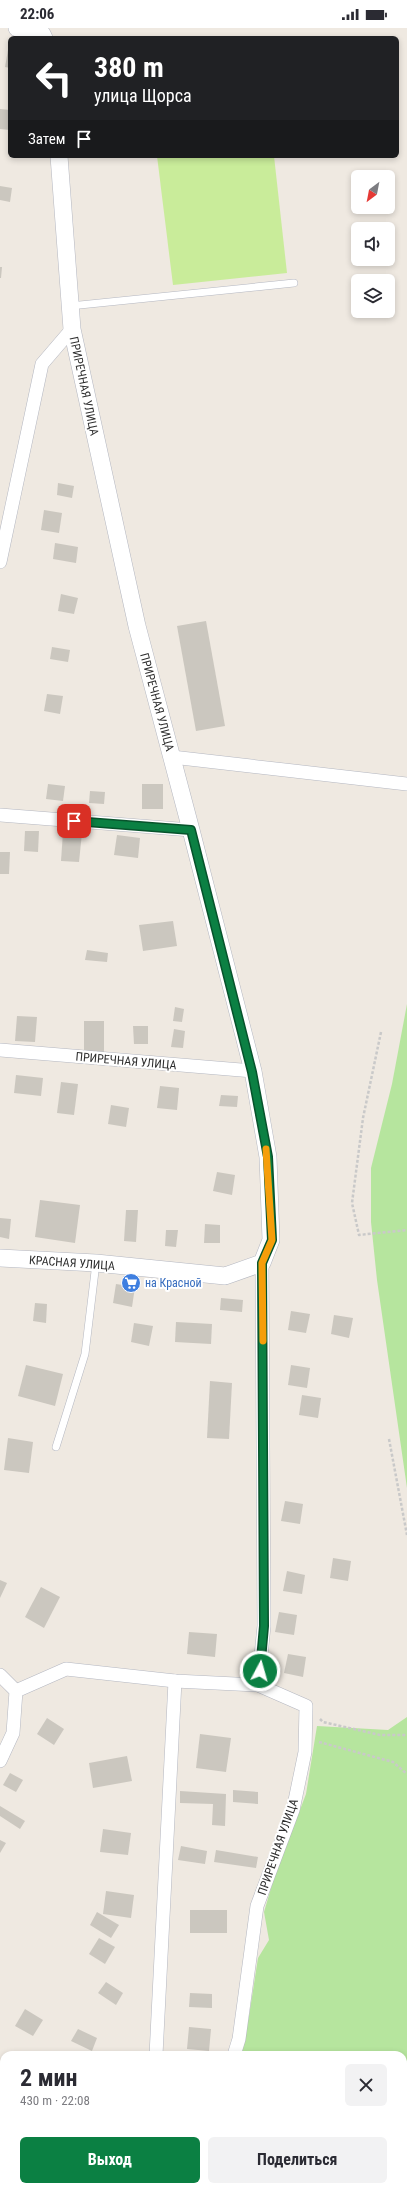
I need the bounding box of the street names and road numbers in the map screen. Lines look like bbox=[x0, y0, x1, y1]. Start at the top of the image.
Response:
street label: ПРИРЕЧНАЯ УЛИЦА bbox=[67, 335, 101, 437]
street label: ПРИРЕЧНАЯ УЛИЦА bbox=[137, 651, 177, 753]
street label: ПРИРЕЧНАЯ УЛИЦА bbox=[75, 1050, 177, 1072]
street label: КРАСНАЯ УЛИЦА bbox=[29, 1253, 115, 1273]
street label: ПРИРЕЧНАЯ УЛИЦА bbox=[255, 1797, 301, 1897]

